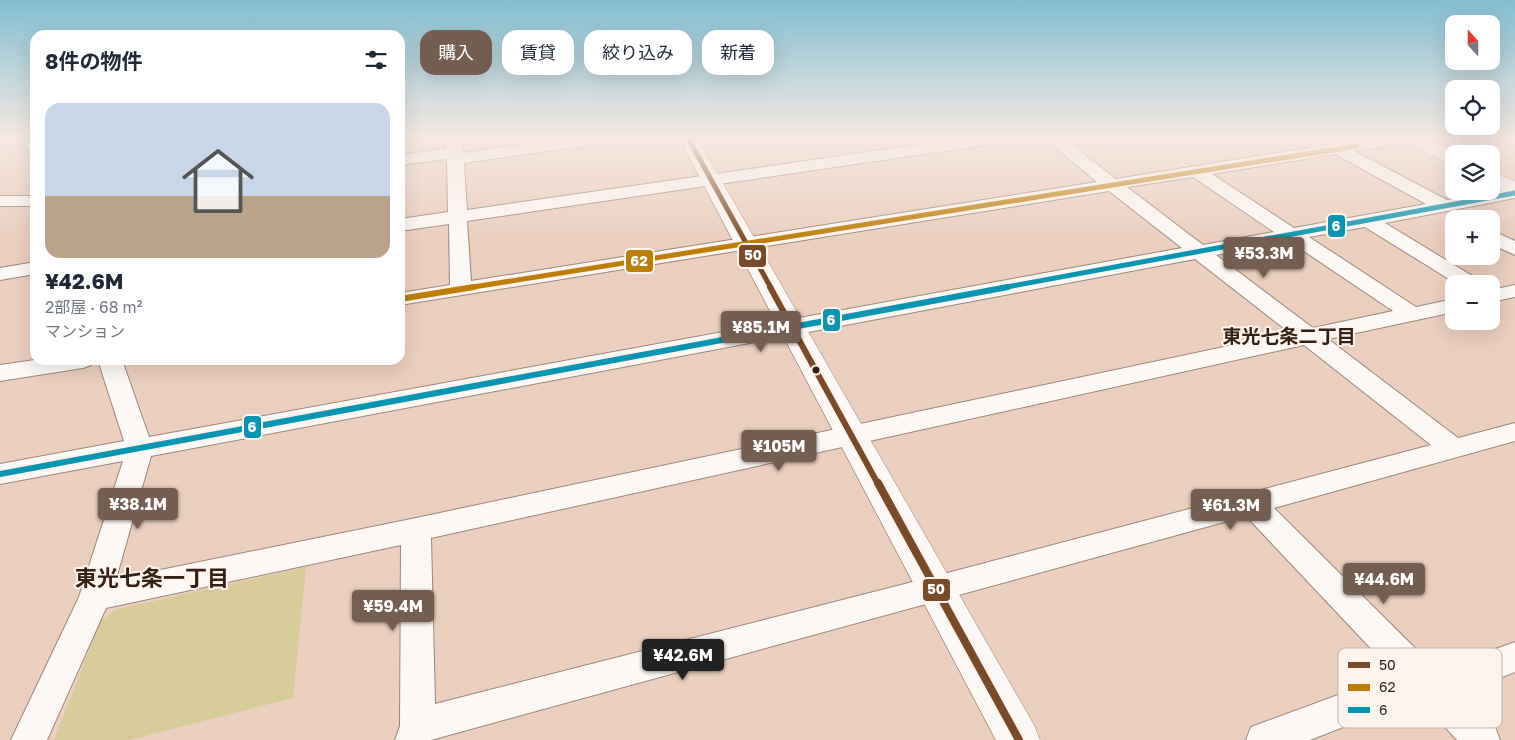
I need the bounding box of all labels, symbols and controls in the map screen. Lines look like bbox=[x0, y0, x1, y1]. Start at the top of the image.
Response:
north arrow bbox=[1445, 15, 1500, 70]
map controls bbox=[1445, 15, 1500, 330]
chip: 購入 bbox=[420, 30, 492, 75]
chip: 賃貸 bbox=[502, 30, 574, 75]
chip: 絞り込み bbox=[584, 30, 692, 75]
chip: 新着 bbox=[702, 30, 774, 75]
icon: filters bbox=[362, 46, 390, 74]
text: 8件の物件 bbox=[45, 48, 142, 74]
button: locate bbox=[1445, 80, 1500, 135]
icon: home bbox=[173, 136, 263, 226]
button: layers bbox=[1445, 145, 1500, 200]
button: + bbox=[1445, 210, 1500, 265]
line badge: 6 bbox=[1327, 214, 1346, 238]
text: 6 bbox=[1332, 217, 1341, 234]
pin: ¥53.3M bbox=[1223, 236, 1305, 279]
text: ¥53.3M bbox=[1234, 243, 1294, 263]
line badge: 50 bbox=[738, 244, 767, 268]
text: 50 bbox=[744, 246, 762, 263]
line badge: 62 bbox=[625, 249, 654, 273]
text: 62 bbox=[630, 252, 648, 269]
text: ¥42.6M bbox=[45, 268, 124, 294]
button: − bbox=[1445, 275, 1500, 330]
text: 2部屋 · 68 m² bbox=[45, 297, 142, 317]
line badge: 6 bbox=[822, 308, 841, 332]
pin: ¥85.1M bbox=[720, 310, 802, 353]
text: 6 bbox=[827, 311, 836, 328]
text: ¥85.1M bbox=[732, 317, 790, 337]
text: マンション bbox=[45, 321, 125, 341]
district label: 東光七条二丁目 bbox=[1222, 324, 1356, 347]
unlabelled marker bbox=[811, 365, 821, 375]
line badge: 6 bbox=[243, 415, 262, 439]
text: 6 bbox=[248, 418, 257, 435]
pin: ¥105M bbox=[744, 430, 814, 472]
text: ¥105M bbox=[752, 436, 806, 456]
pin: ¥38.1M bbox=[97, 488, 179, 530]
pin: ¥61.3M bbox=[1190, 488, 1272, 531]
text: ¥38.1M bbox=[109, 494, 167, 514]
text: ¥61.3M bbox=[1202, 495, 1260, 515]
pin: ¥44.6M bbox=[1343, 562, 1425, 605]
district label: 東光七条一丁目 bbox=[75, 564, 229, 591]
text: ¥44.6M bbox=[1354, 569, 1414, 589]
line badge: 50 bbox=[922, 578, 951, 602]
text: 50 bbox=[927, 580, 945, 597]
pin: ¥59.4M bbox=[352, 590, 434, 632]
text: ¥59.4M bbox=[363, 596, 423, 616]
pin: ¥42.6M bbox=[642, 638, 724, 681]
text: ¥42.6M bbox=[653, 645, 713, 665]
legend bbox=[1338, 648, 1502, 728]
text: 50 bbox=[1379, 656, 1396, 673]
text: 62 bbox=[1379, 678, 1396, 695]
text: 6 bbox=[1379, 701, 1387, 718]

